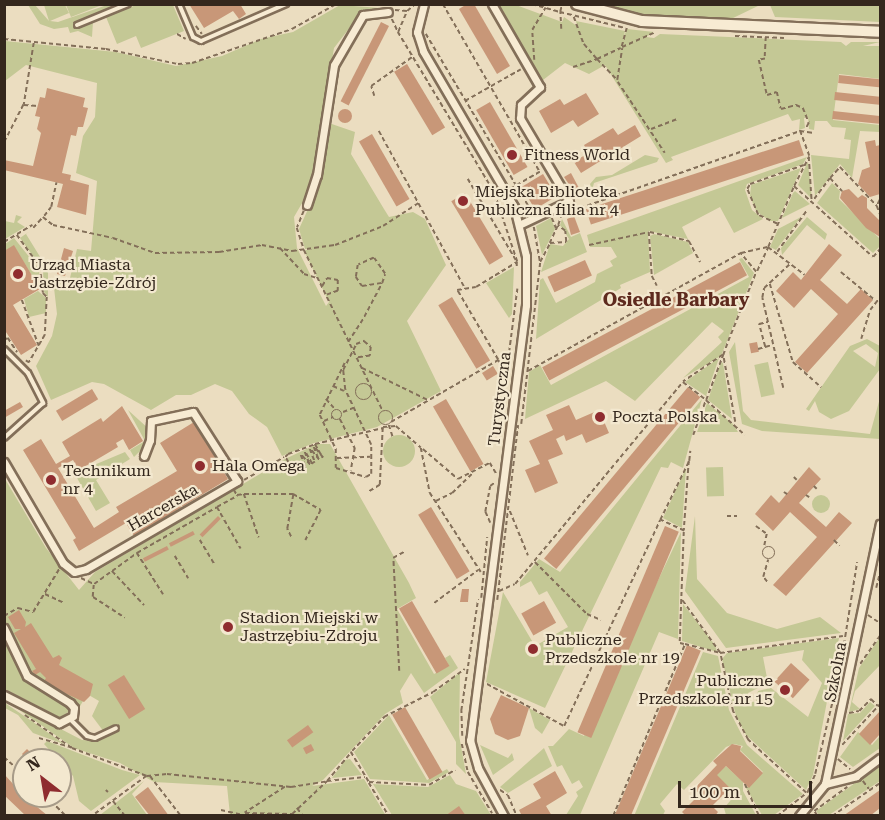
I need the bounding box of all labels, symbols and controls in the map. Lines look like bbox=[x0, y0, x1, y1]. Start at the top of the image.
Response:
place label: Fitness World bbox=[524, 145, 630, 165]
marker: Fitness World bbox=[505, 148, 519, 162]
place label: Miejska Biblioteka Publiczna filia nr 4 bbox=[475, 182, 619, 220]
marker: Miejska Biblioteka Publiczna filia nr 4 bbox=[456, 194, 470, 208]
place label: Urząd Miasta Jastrzębie-Zdrój bbox=[30, 255, 156, 293]
marker: Urząd Miasta Jastrzębie-Zdrój bbox=[11, 267, 25, 281]
district label: Osiedle Barbary bbox=[603, 289, 749, 311]
street label: Turystyczna bbox=[485, 351, 515, 447]
place label: Poczta Polska bbox=[612, 407, 718, 427]
marker: Poczta Polska bbox=[593, 410, 607, 424]
place label: Hala Omega bbox=[212, 456, 305, 476]
marker: Hala Omega bbox=[193, 459, 207, 473]
place label: Technikum nr 4 bbox=[63, 461, 151, 499]
marker: Technikum nr 4 bbox=[44, 473, 58, 487]
street label: Harcerska bbox=[124, 480, 202, 536]
place label: Stadion Miejski w Jastrzębiu-Zdroju bbox=[240, 608, 378, 646]
marker: Stadion Miejski w Jastrzębiu-Zdroju bbox=[221, 620, 235, 634]
place label: Publiczne Przedszkole nr 19 bbox=[545, 630, 680, 668]
street label: Szkolna bbox=[821, 640, 851, 704]
marker: Publiczne Przedszkole nr 19 bbox=[526, 642, 540, 656]
place label: Publiczne Przedszkole nr 15 bbox=[638, 671, 773, 709]
marker: Publiczne Przedszkole nr 15 bbox=[778, 683, 792, 697]
north arrow bbox=[12, 748, 72, 808]
text: N bbox=[23, 753, 44, 775]
scale bar bbox=[681, 769, 814, 807]
text: 100 m bbox=[689, 781, 740, 802]

